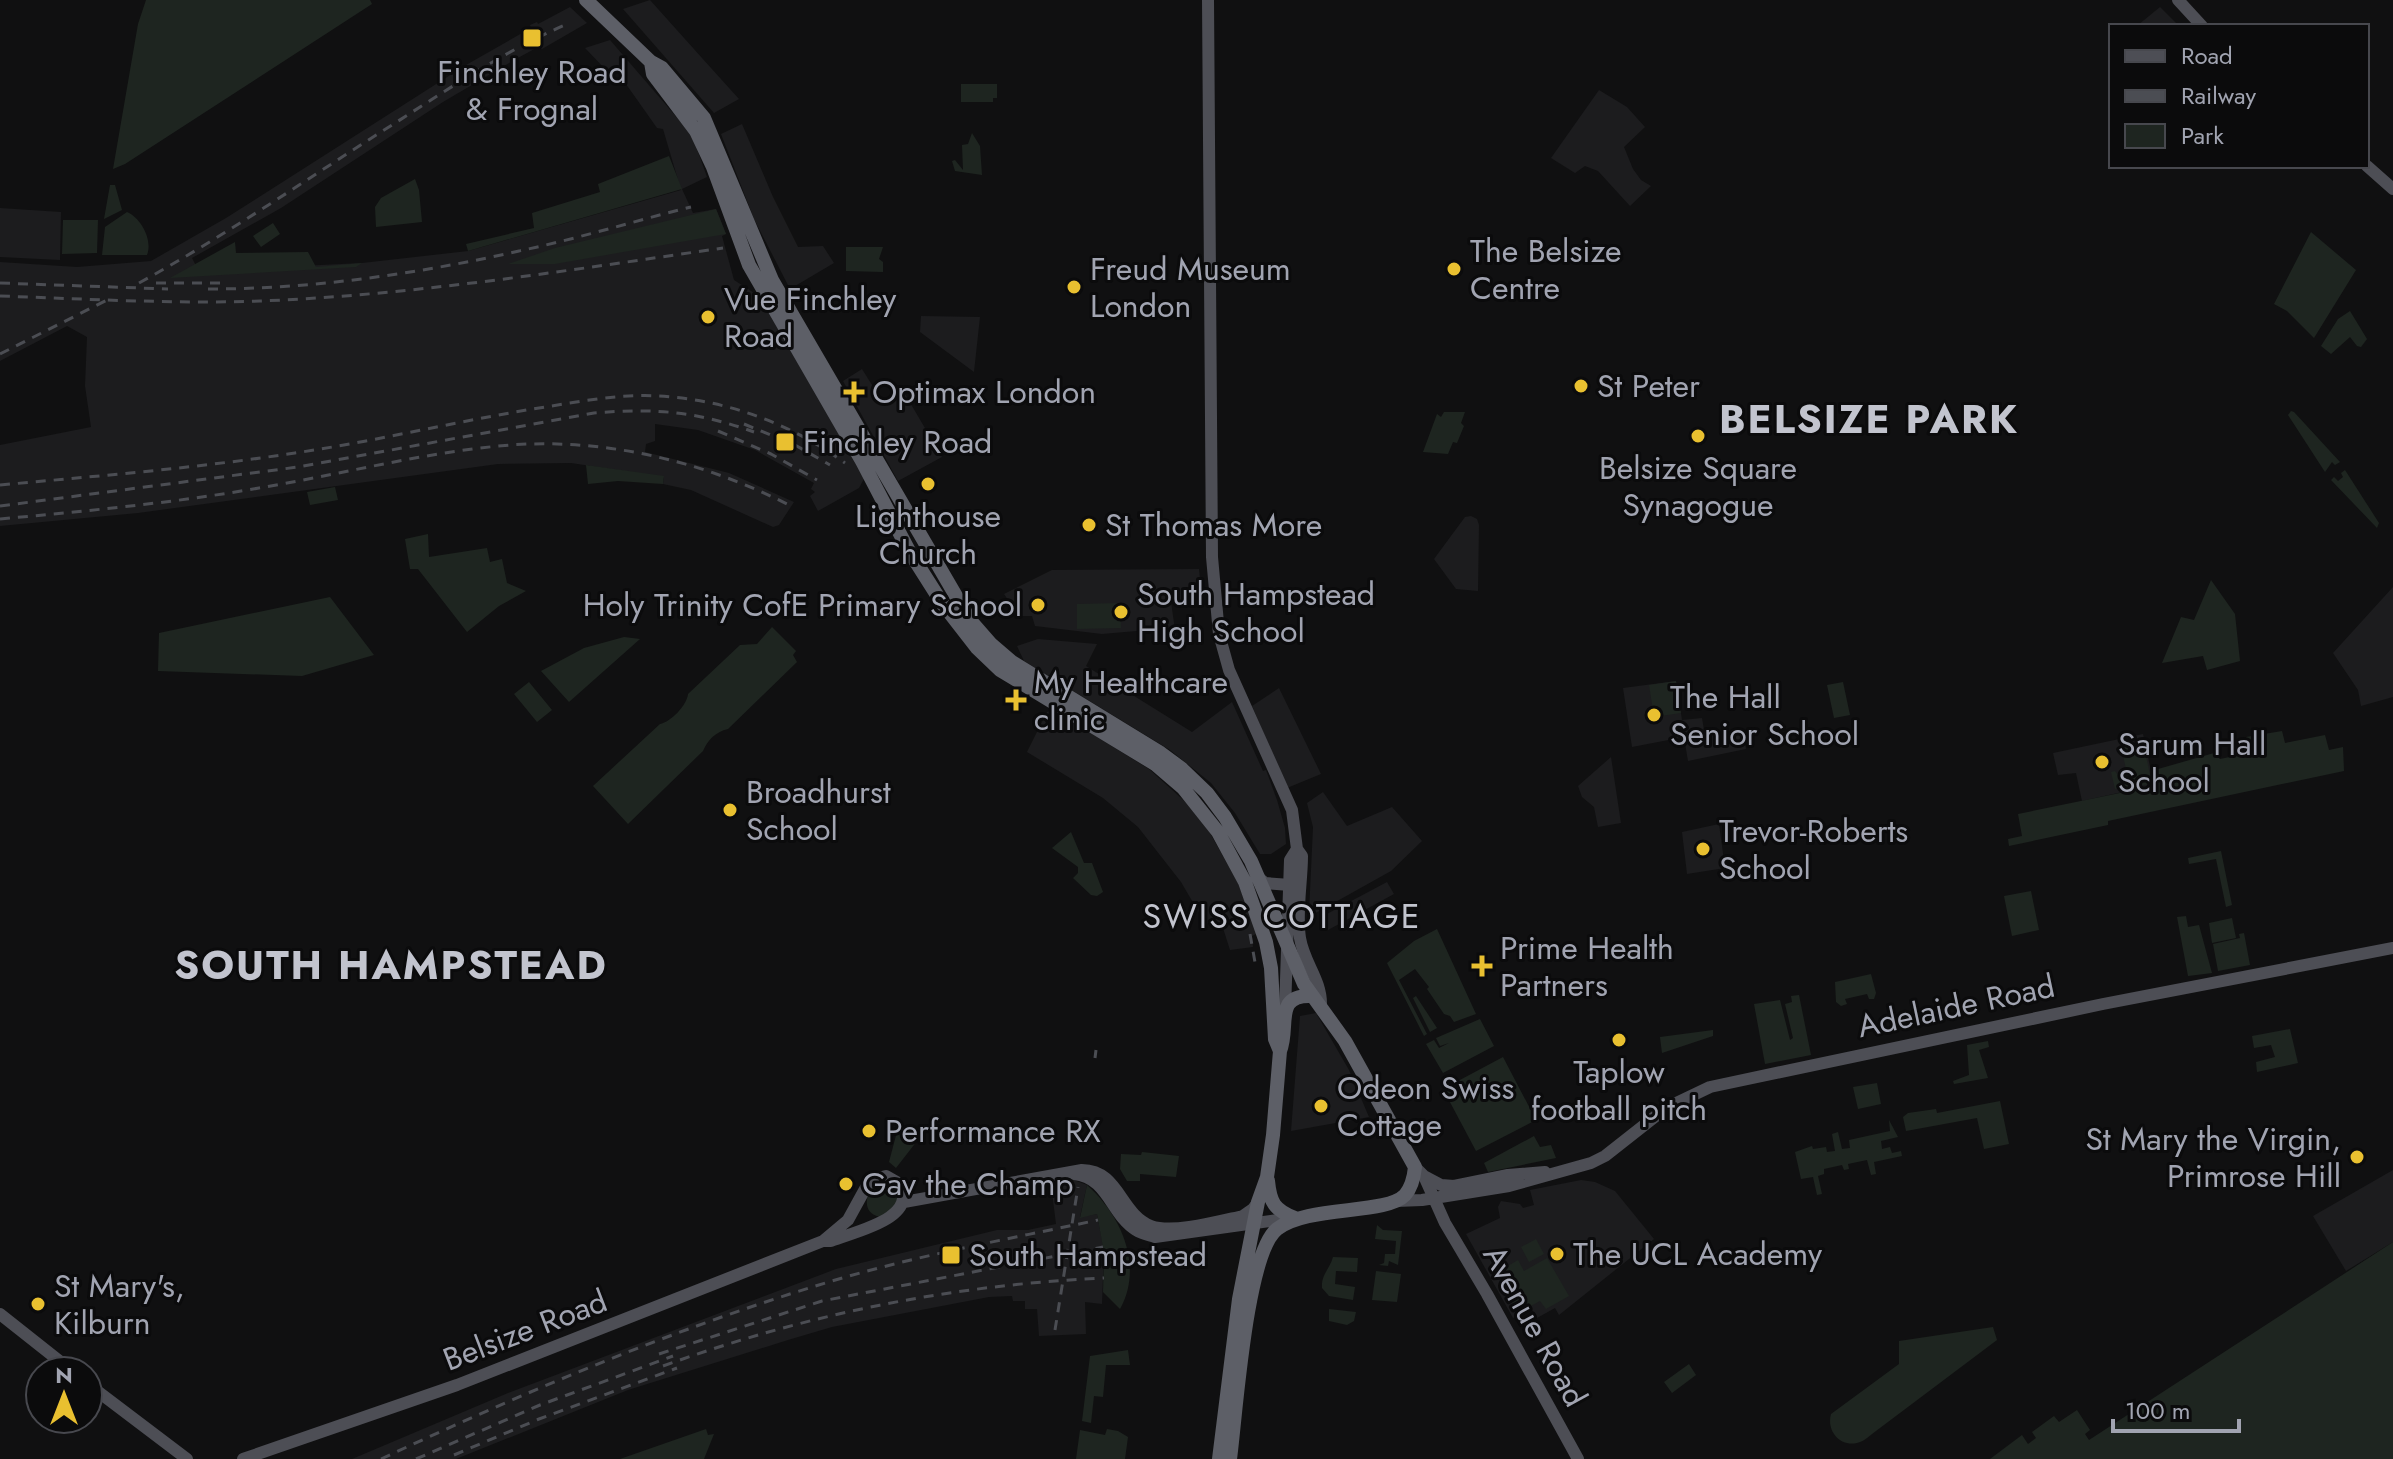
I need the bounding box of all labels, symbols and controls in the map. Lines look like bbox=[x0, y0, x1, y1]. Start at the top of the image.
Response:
legend bbox=[2109, 24, 2369, 168]
marker: Finchley Road & Frognal bbox=[521, 27, 543, 49]
text: Road bbox=[2181, 38, 2233, 73]
place label: Finchley Road & Frognal bbox=[437, 49, 627, 132]
text: Railway bbox=[2181, 78, 2256, 113]
text: Park bbox=[2181, 118, 2224, 153]
place label: The Belsize Centre bbox=[1470, 228, 1621, 311]
place label: Freud Museum London bbox=[1090, 246, 1291, 329]
marker: The Belsize Centre bbox=[1445, 260, 1463, 278]
place label: Vue Finchley Road bbox=[724, 276, 897, 359]
marker: Freud Museum London bbox=[1065, 278, 1083, 296]
marker: Vue Finchley Road bbox=[699, 308, 717, 326]
place label: St Peter bbox=[1597, 363, 1700, 409]
place label: Optimax London bbox=[872, 369, 1096, 415]
marker: St Peter bbox=[1572, 377, 1590, 395]
marker: Optimax London bbox=[843, 381, 865, 403]
district label: BELSIZE PARK bbox=[1719, 390, 2019, 448]
place label: Finchley Road bbox=[803, 419, 992, 465]
marker: Belsize Square Synagogue bbox=[1689, 427, 1707, 445]
marker: Finchley Road bbox=[774, 431, 796, 453]
place label: Belsize Square Synagogue bbox=[1599, 445, 1797, 528]
marker: Lighthouse Church bbox=[919, 475, 937, 493]
place label: Lighthouse Church bbox=[855, 493, 1001, 576]
place label: St Thomas More bbox=[1105, 502, 1322, 548]
marker: St Thomas More bbox=[1080, 516, 1098, 534]
place label: South Hampstead High School bbox=[1137, 571, 1375, 654]
place label: Holy Trinity CofE Primary School bbox=[583, 582, 1022, 628]
marker: Holy Trinity CofE Primary School bbox=[1029, 596, 1047, 614]
marker: South Hampstead High School bbox=[1112, 603, 1130, 621]
place label: My Healthcare clinic bbox=[1034, 659, 1228, 742]
place label: The Hall Senior School bbox=[1670, 674, 1859, 757]
marker: My Healthcare clinic bbox=[1005, 689, 1027, 711]
marker: The Hall Senior School bbox=[1645, 706, 1663, 724]
place label: Sarum Hall School bbox=[2118, 721, 2266, 804]
marker: Sarum Hall School bbox=[2093, 753, 2111, 771]
place label: Broadhurst School bbox=[746, 769, 891, 852]
marker: Broadhurst School bbox=[721, 801, 739, 819]
place label: Trevor-Roberts School bbox=[1719, 808, 1908, 891]
marker: Trevor-Roberts School bbox=[1694, 840, 1712, 858]
district label: SWISS COTTAGE bbox=[1143, 892, 1421, 941]
place label: Prime Health Partners bbox=[1500, 925, 1674, 1008]
district label: SOUTH HAMPSTEAD bbox=[174, 936, 608, 994]
marker: Prime Health Partners bbox=[1471, 955, 1493, 977]
street label: Adelaide Road bbox=[1853, 963, 2059, 1049]
marker: Taplow football pitch bbox=[1610, 1031, 1628, 1049]
place label: Taplow football pitch bbox=[1531, 1049, 1707, 1132]
place label: Odeon Swiss Cottage bbox=[1337, 1065, 1514, 1148]
marker: Odeon Swiss Cottage bbox=[1312, 1097, 1330, 1115]
place label: Performance RX bbox=[885, 1108, 1101, 1154]
place label: St Mary the Virgin, Primrose Hill bbox=[2086, 1116, 2341, 1199]
marker: Performance RX bbox=[860, 1122, 878, 1140]
marker: St Mary the Virgin, Primrose Hill bbox=[2348, 1148, 2366, 1166]
place label: Gav the Champ bbox=[862, 1161, 1074, 1207]
marker: Gav the Champ bbox=[837, 1175, 855, 1193]
place label: The UCL Academy bbox=[1573, 1231, 1823, 1277]
place label: South Hampstead bbox=[969, 1232, 1207, 1278]
street label: Avenue Road bbox=[1472, 1237, 1598, 1415]
marker: South Hampstead bbox=[940, 1244, 962, 1266]
marker: The UCL Academy bbox=[1548, 1245, 1566, 1263]
place label: St Mary's, Kilburn bbox=[54, 1263, 185, 1346]
street label: Belsize Road bbox=[436, 1278, 614, 1382]
marker: St Mary's, Kilburn bbox=[29, 1295, 47, 1313]
north arrow bbox=[24, 1355, 104, 1435]
text: N bbox=[55, 1359, 73, 1391]
scale bar bbox=[2113, 1383, 2239, 1433]
text: 100 m bbox=[2125, 1393, 2191, 1428]

